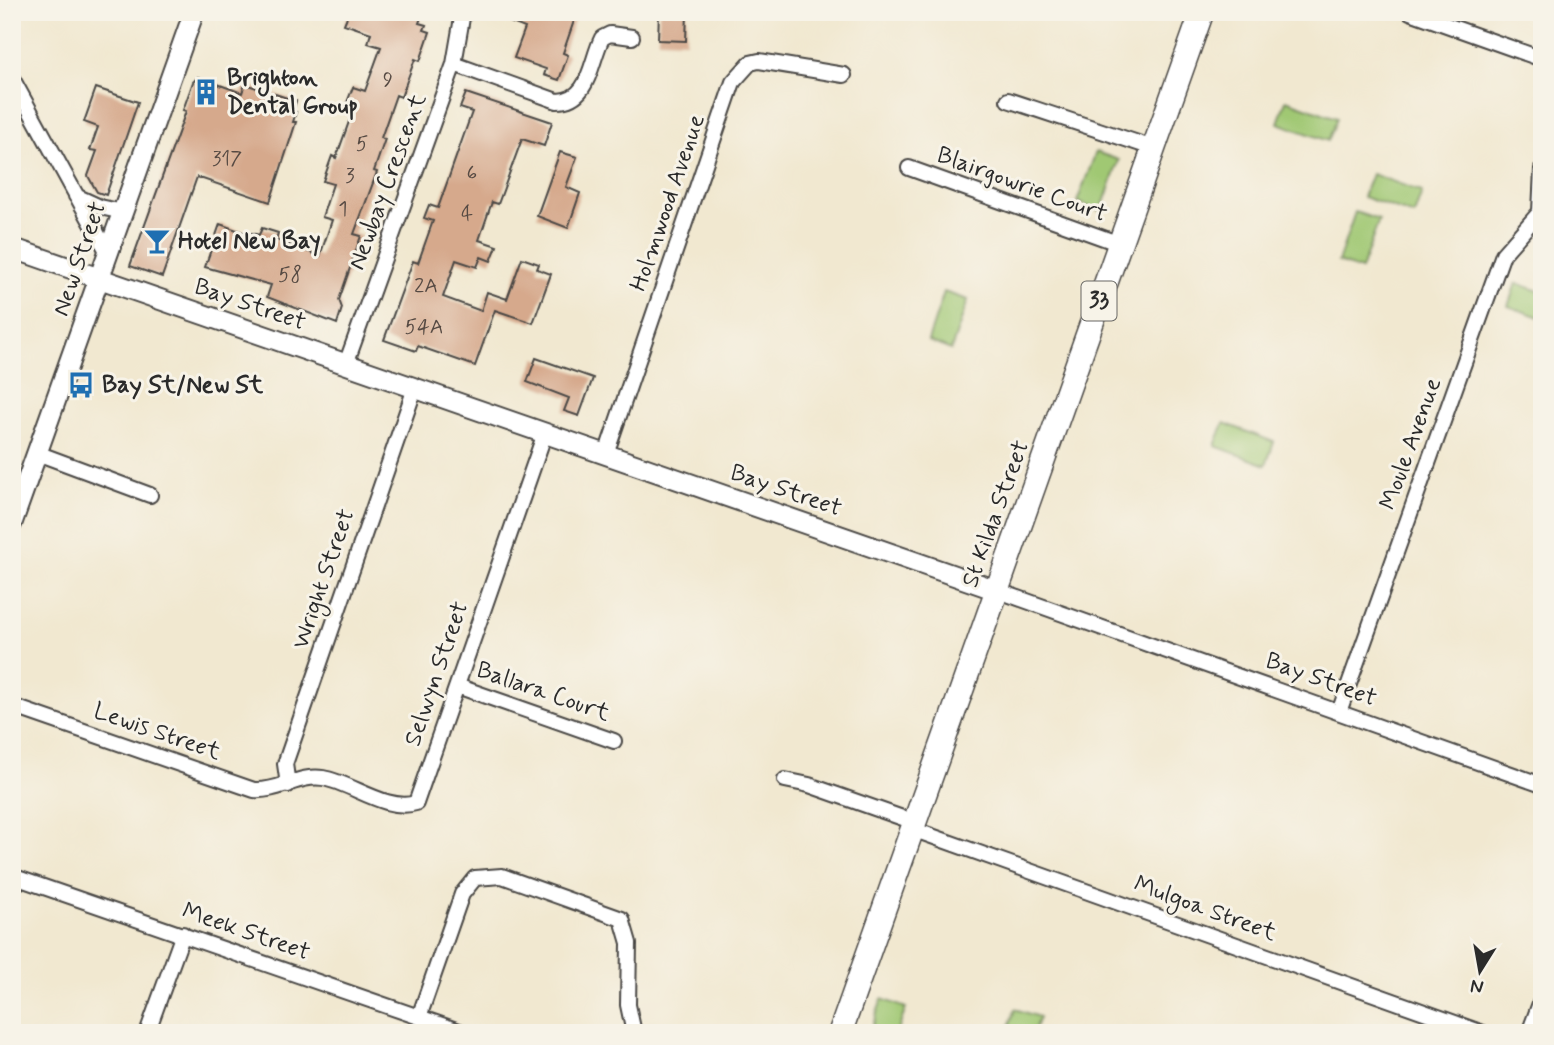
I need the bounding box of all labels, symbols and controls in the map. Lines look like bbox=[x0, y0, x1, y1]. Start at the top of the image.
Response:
place label: Brighton Dental Group bbox=[227, 63, 358, 122]
house number: 9 bbox=[383, 66, 393, 94]
building icon: Brighton Dental Group bbox=[191, 77, 221, 107]
street label: Newbay Crescent bbox=[342, 90, 434, 274]
street label: Holmwood Avenue bbox=[623, 110, 713, 296]
house number: 5 bbox=[356, 130, 368, 158]
street label: Blairgowrie Court bbox=[933, 140, 1111, 230]
house number: 317 bbox=[212, 145, 242, 173]
house number: 6 bbox=[467, 159, 477, 187]
house number: 3 bbox=[345, 162, 355, 190]
house number: 1 bbox=[338, 195, 348, 223]
street label: New Street bbox=[46, 198, 114, 320]
house number: 4 bbox=[461, 200, 473, 228]
bar icon: Hotel New Bay bbox=[142, 226, 172, 256]
place label: Hotel New Bay bbox=[178, 226, 321, 257]
house number: 58 bbox=[278, 261, 302, 289]
street label: Bay Street bbox=[190, 271, 310, 339]
house number: 2A bbox=[414, 272, 438, 300]
road number: 33 bbox=[1082, 282, 1116, 320]
house number: 54A bbox=[404, 313, 444, 341]
bus stop icon: Bay St/New St bbox=[66, 370, 96, 400]
place label: Bay St/New St bbox=[102, 370, 264, 401]
street label: Moule Avenue bbox=[1373, 373, 1449, 514]
street label: St Kilda Street bbox=[955, 436, 1037, 592]
street label: Bay Street bbox=[726, 457, 846, 525]
street label: Wright Street bbox=[286, 505, 364, 654]
street label: Selwyn Street bbox=[398, 597, 476, 751]
street label: Bay Street bbox=[1261, 646, 1381, 714]
street label: Ballara Court bbox=[472, 655, 614, 729]
street label: Lewis Street bbox=[89, 696, 225, 768]
street label: Mulgoa Street bbox=[1129, 869, 1281, 951]
street label: Meek Street bbox=[178, 896, 314, 968]
north arrow bbox=[1446, 936, 1516, 1006]
text: N bbox=[1468, 973, 1486, 1000]

